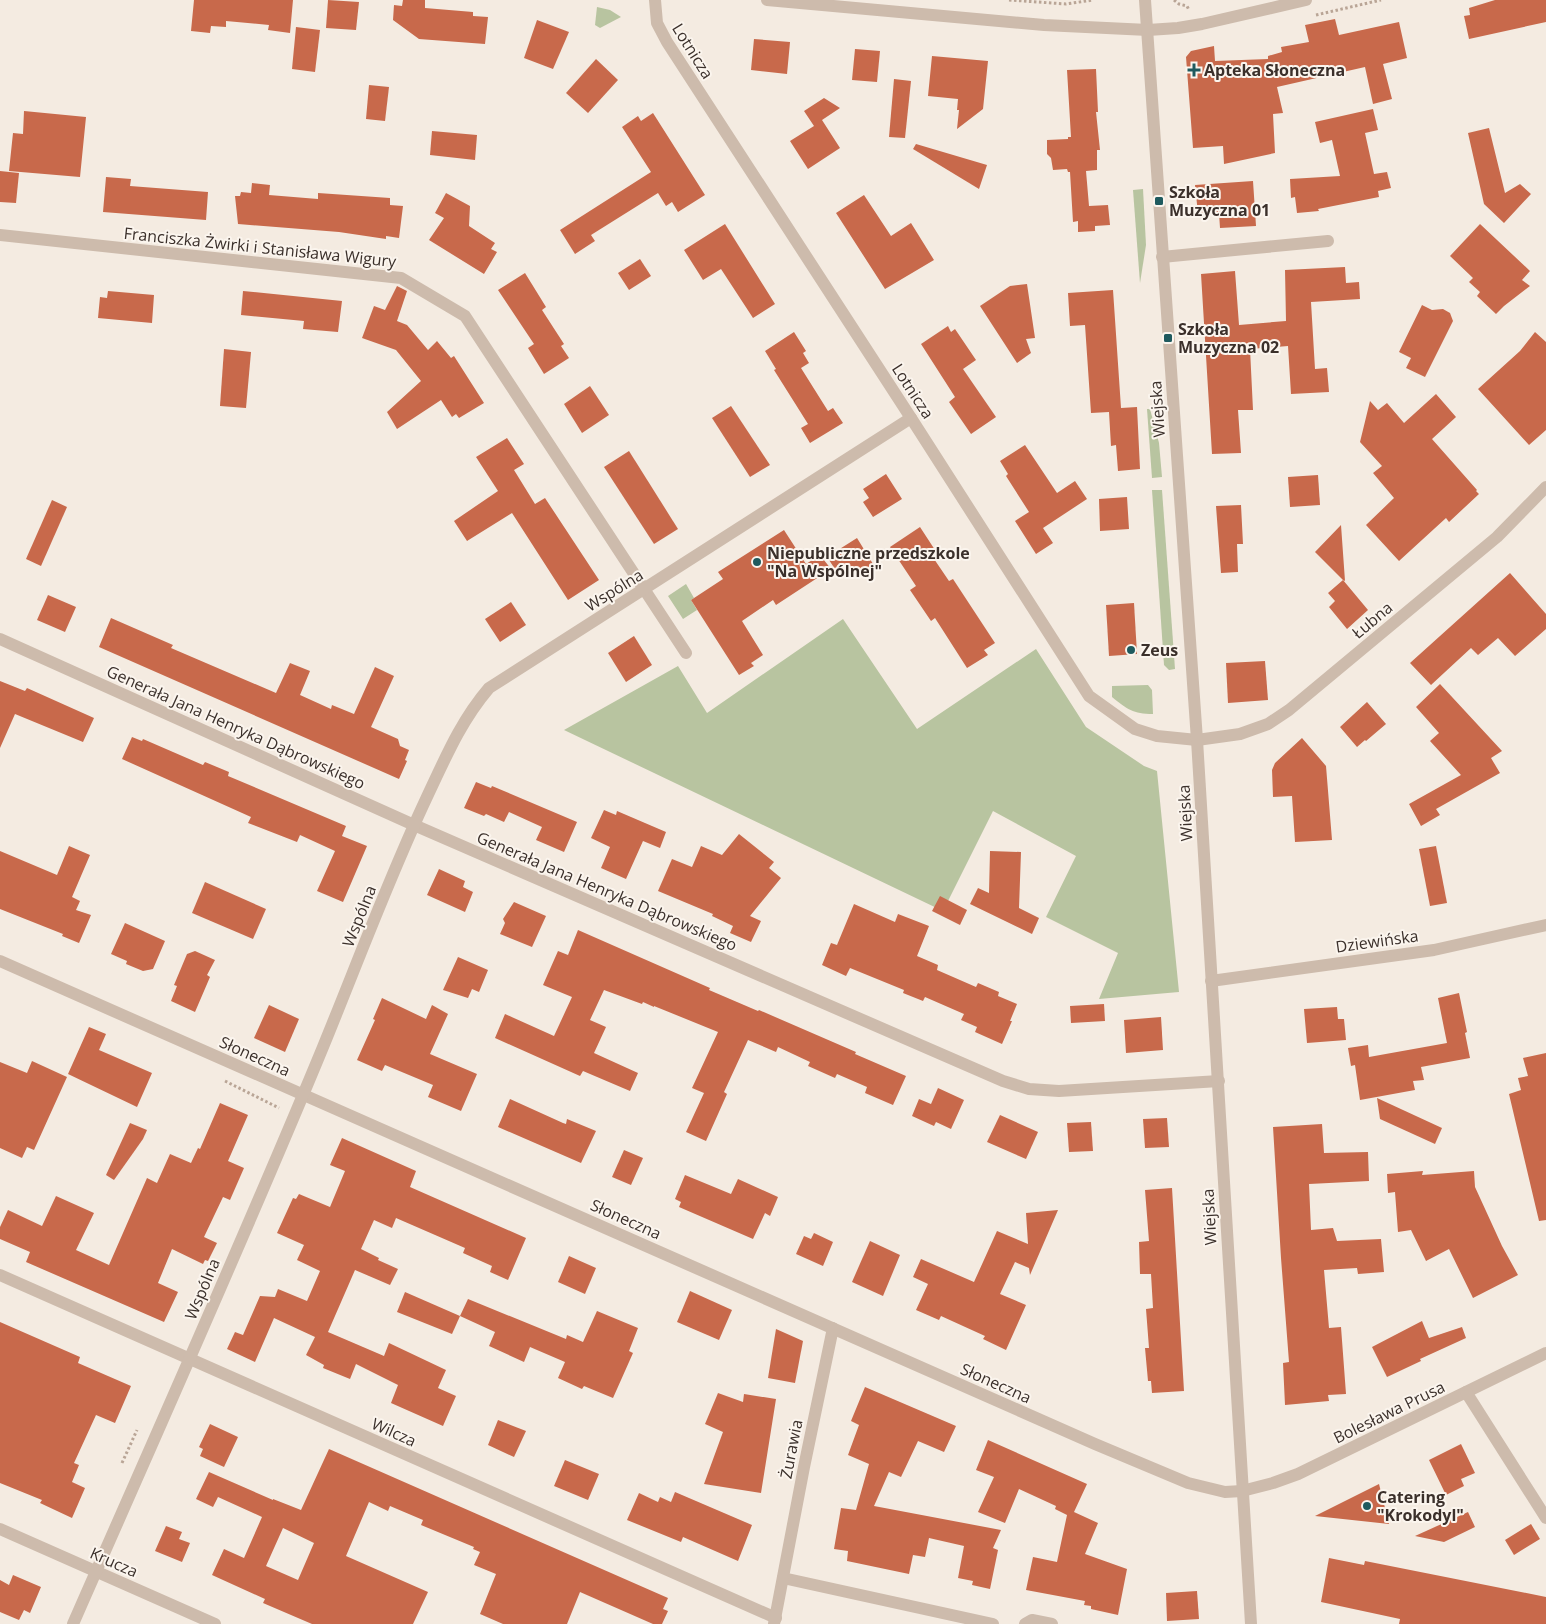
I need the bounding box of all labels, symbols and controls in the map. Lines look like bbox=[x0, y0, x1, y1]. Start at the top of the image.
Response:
street label: Lotnicza bbox=[667, 19, 719, 83]
place label: Apteka Słoneczna bbox=[1204, 59, 1345, 81]
marker: Apteka Słoneczna bbox=[1188, 64, 1200, 76]
place label: Szkoła Muzyczna 01 bbox=[1169, 181, 1270, 221]
marker: Szkoła Muzyczna 01 bbox=[1153, 195, 1165, 207]
street label: Franciszka Żwirki i Stanisława Wigury bbox=[123, 222, 398, 272]
place label: Szkoła Muzyczna 02 bbox=[1178, 318, 1279, 358]
marker: Szkoła Muzyczna 02 bbox=[1162, 332, 1174, 344]
street label: Lotnicza bbox=[887, 359, 939, 423]
street label: Wiejska bbox=[1144, 380, 1170, 438]
place label: Niepubliczne przedszkole "Na Wspólnej" bbox=[767, 542, 970, 582]
marker: Niepubliczne przedszkole "Na Wspólnej" bbox=[751, 556, 763, 568]
street label: Wspólna bbox=[581, 564, 647, 616]
street label: Łubna bbox=[1347, 597, 1397, 643]
place label: Zeus bbox=[1141, 639, 1178, 661]
marker: Zeus bbox=[1125, 644, 1137, 656]
street label: Generała Jana Henryka Dąbrowskiego bbox=[103, 660, 369, 794]
street label: Wiejska bbox=[1173, 784, 1197, 842]
street label: Generała Jana Henryka Dąbrowskiego bbox=[473, 826, 741, 956]
street label: Wspólna bbox=[337, 882, 381, 950]
street label: Dziewińska bbox=[1334, 924, 1420, 958]
street label: Słoneczna bbox=[216, 1031, 294, 1081]
street label: Wiejska bbox=[1197, 1188, 1221, 1246]
street label: Słoneczna bbox=[587, 1194, 665, 1244]
street label: Wspólna bbox=[179, 1255, 225, 1323]
street label: Słoneczna bbox=[957, 1358, 1035, 1408]
street label: Bolesława Prusa bbox=[1330, 1375, 1448, 1449]
street label: Wilcza bbox=[368, 1412, 420, 1452]
street label: Żurawia bbox=[775, 1418, 807, 1480]
place label: Catering "Krokodyl" bbox=[1377, 1486, 1464, 1526]
marker: Catering "Krokodyl" bbox=[1361, 1500, 1373, 1512]
street label: Krucza bbox=[87, 1542, 141, 1582]

